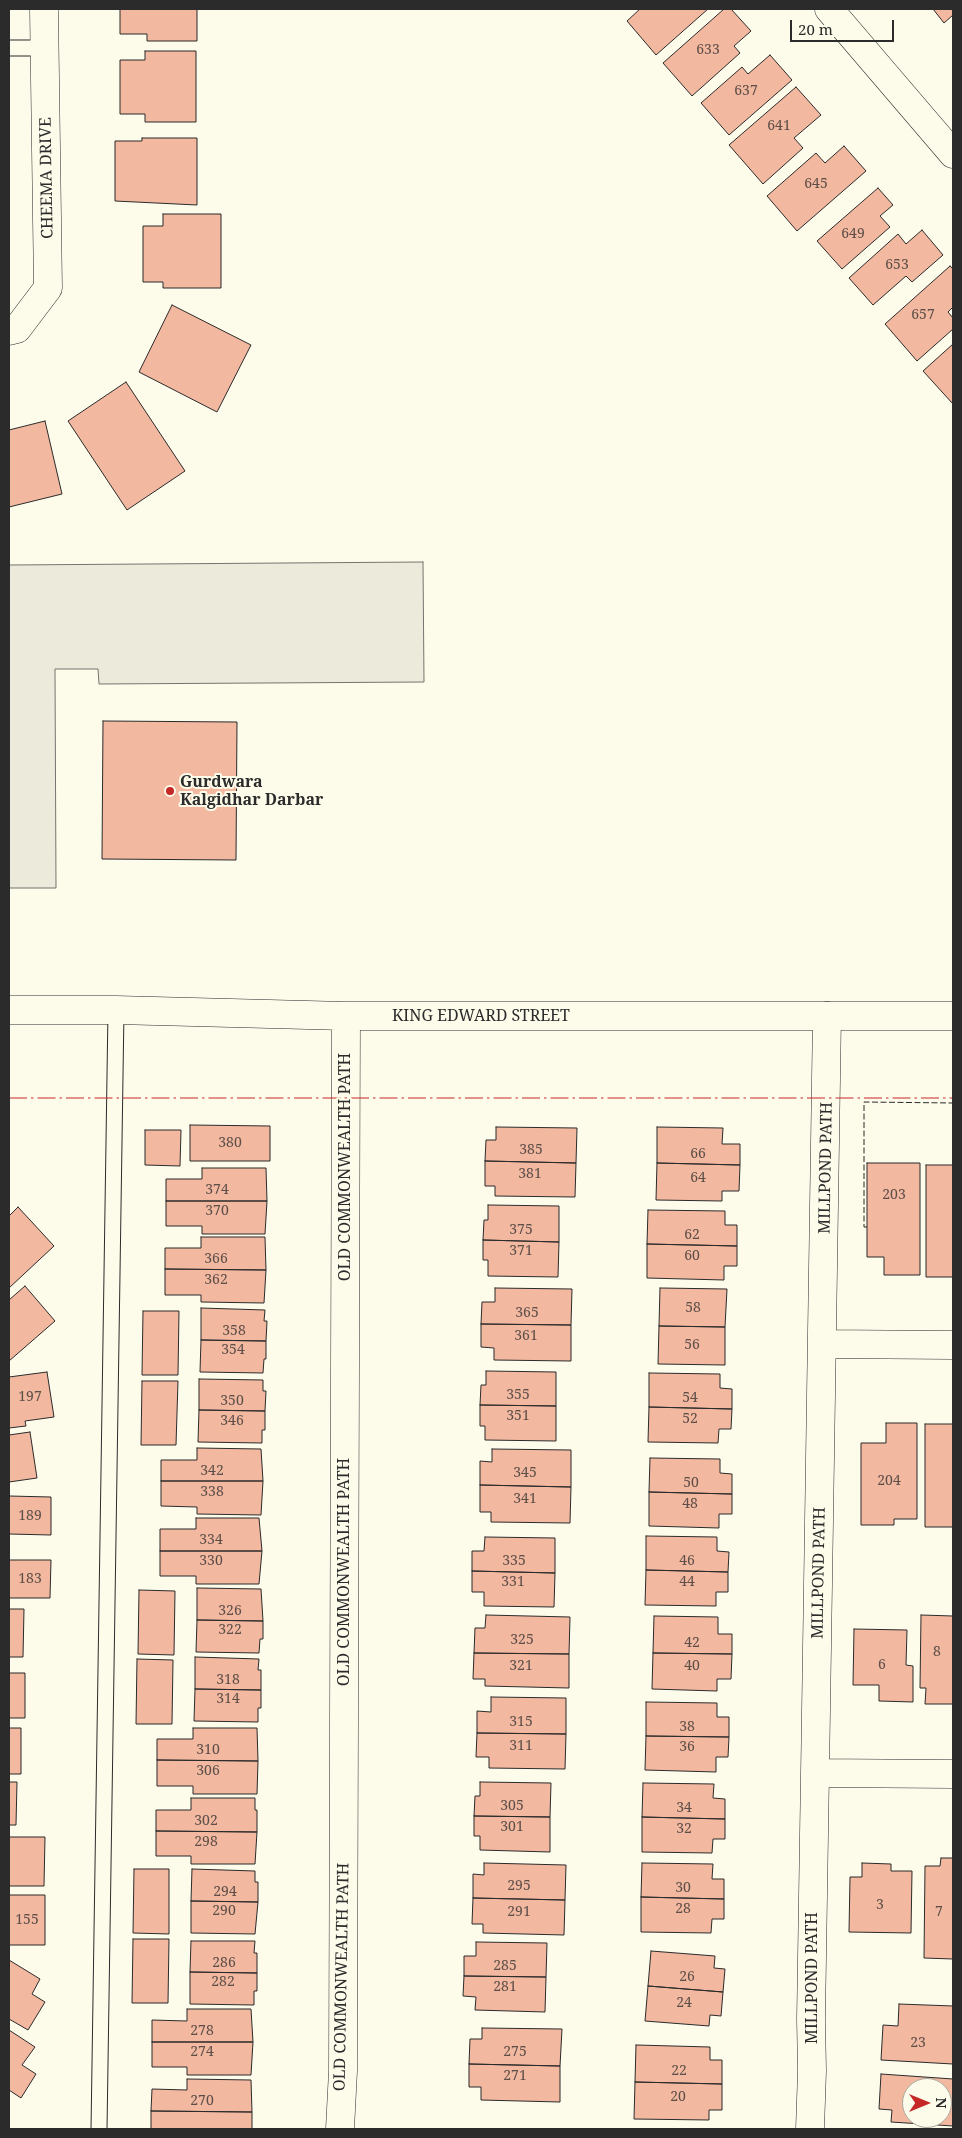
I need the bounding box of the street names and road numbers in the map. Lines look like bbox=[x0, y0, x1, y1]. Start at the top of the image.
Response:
street label: CHEEMA DRIVE bbox=[36, 117, 58, 239]
street label: KING EDWARD STREET bbox=[392, 1006, 570, 1026]
street label: OLD COMMONWEALTH PATH bbox=[335, 1053, 355, 1281]
street label: MILLPOND PATH bbox=[815, 1102, 837, 1234]
street label: OLD COMMONWEALTH PATH bbox=[334, 1458, 354, 1686]
street label: MILLPOND PATH bbox=[808, 1507, 830, 1639]
street label: OLD COMMONWEALTH PATH bbox=[330, 1863, 354, 2091]
street label: MILLPOND PATH bbox=[802, 1912, 822, 2044]

